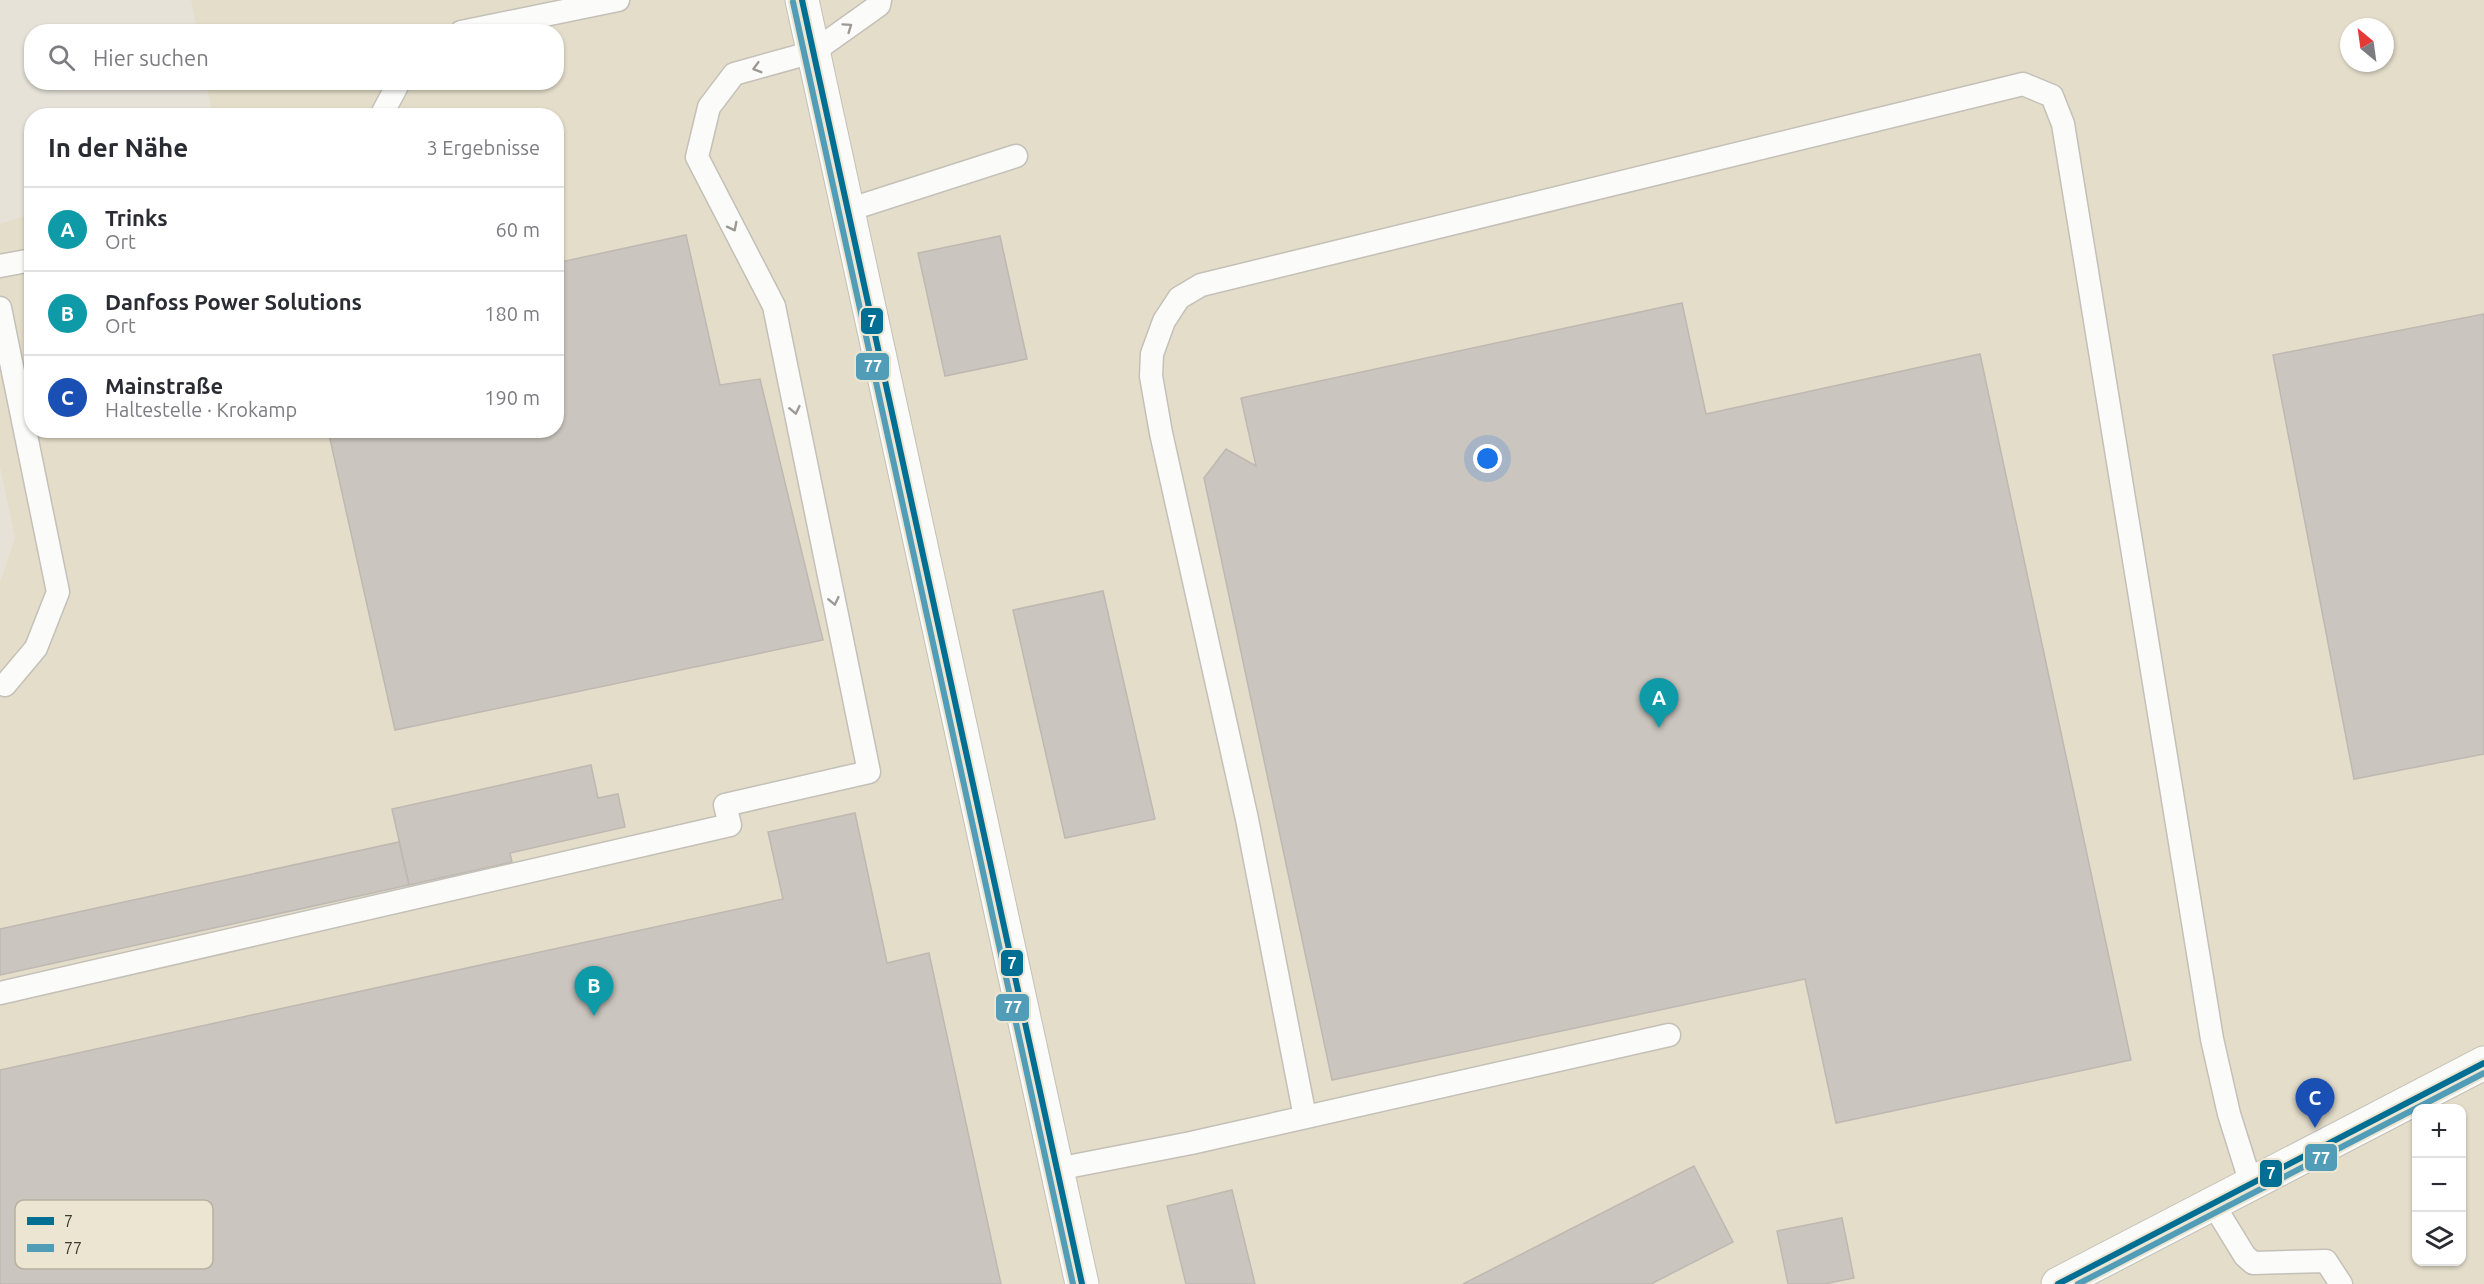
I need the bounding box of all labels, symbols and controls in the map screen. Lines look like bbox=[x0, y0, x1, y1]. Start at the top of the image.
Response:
north arrow bbox=[2340, 18, 2394, 72]
one-way arrow bbox=[842, 23, 853, 34]
search box bbox=[24, 24, 564, 90]
icon: search bbox=[45, 41, 78, 74]
text: Hier suchen bbox=[93, 45, 209, 70]
one-way arrow bbox=[752, 61, 763, 73]
text: In der Nähe bbox=[48, 133, 188, 162]
text: 3 Ergebnisse bbox=[426, 136, 540, 159]
text: Trinks bbox=[105, 205, 168, 230]
text: A bbox=[60, 218, 75, 241]
text: 60 m bbox=[496, 218, 540, 241]
one-way arrow bbox=[726, 221, 737, 232]
text: Ort bbox=[105, 230, 136, 253]
text: Danfoss Power Solutions bbox=[105, 289, 362, 314]
text: B bbox=[61, 302, 74, 325]
text: 180 m bbox=[484, 302, 540, 325]
line badge: 7 bbox=[860, 307, 884, 335]
text: 7 bbox=[867, 312, 877, 330]
text: Ort bbox=[105, 314, 136, 337]
line badge: 77 bbox=[855, 352, 890, 381]
text: 77 bbox=[864, 357, 882, 375]
text: Mainstraße bbox=[105, 373, 223, 398]
text: C bbox=[61, 386, 74, 409]
text: 190 m bbox=[484, 386, 540, 409]
text: Haltestelle · Krokamp bbox=[105, 398, 297, 421]
one-way arrow bbox=[788, 405, 801, 415]
your location bbox=[1473, 444, 1502, 473]
one-way arrow bbox=[827, 596, 840, 606]
pin: A bbox=[1640, 678, 1678, 728]
line badge: 7 bbox=[1000, 949, 1024, 977]
text: 7 bbox=[1007, 954, 1017, 972]
pin: B bbox=[574, 966, 614, 1016]
line badge: 77 bbox=[995, 993, 1030, 1022]
text: 77 bbox=[1004, 998, 1022, 1016]
pin: C bbox=[2296, 1078, 2334, 1128]
map controls bbox=[2412, 1104, 2466, 1266]
button: + bbox=[2412, 1104, 2466, 1158]
line badge: 77 bbox=[2304, 1143, 2338, 1172]
text: 77 bbox=[2312, 1149, 2330, 1167]
button: − bbox=[2412, 1158, 2466, 1212]
line badge: 7 bbox=[2259, 1159, 2283, 1188]
text: 7 bbox=[2266, 1164, 2276, 1182]
legend bbox=[15, 1200, 213, 1269]
text: 7 bbox=[64, 1212, 73, 1230]
button: layers bbox=[2412, 1212, 2466, 1266]
text: 77 bbox=[64, 1239, 82, 1257]

